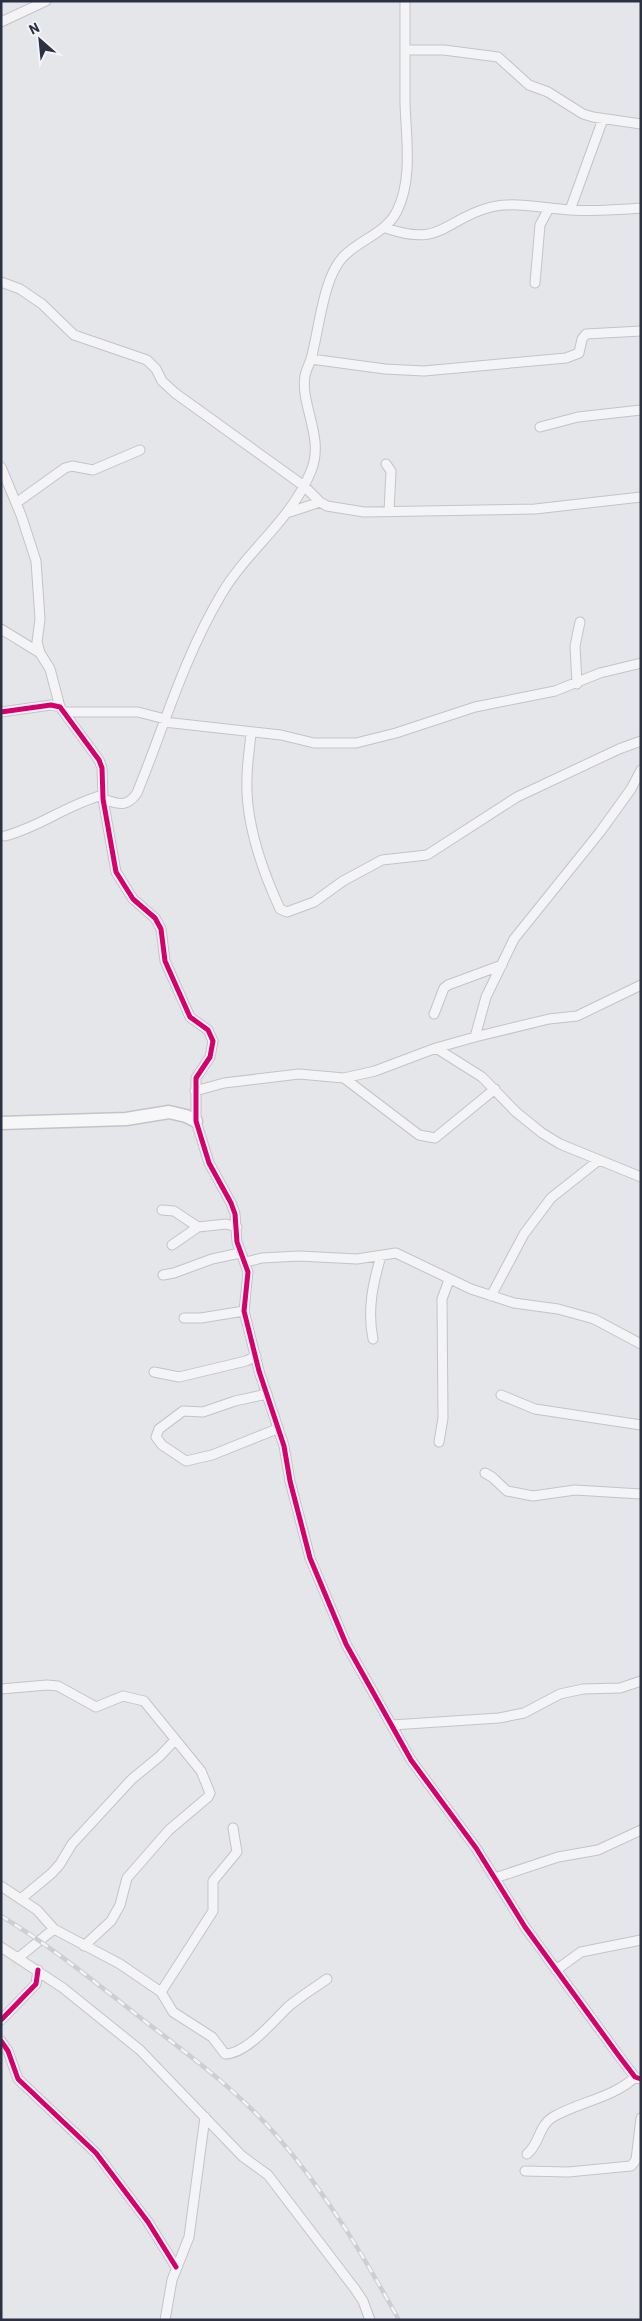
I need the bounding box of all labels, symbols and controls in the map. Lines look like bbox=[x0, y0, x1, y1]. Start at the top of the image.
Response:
north arrow bbox=[15, 15, 65, 65]
text: N bbox=[26, 18, 42, 38]

